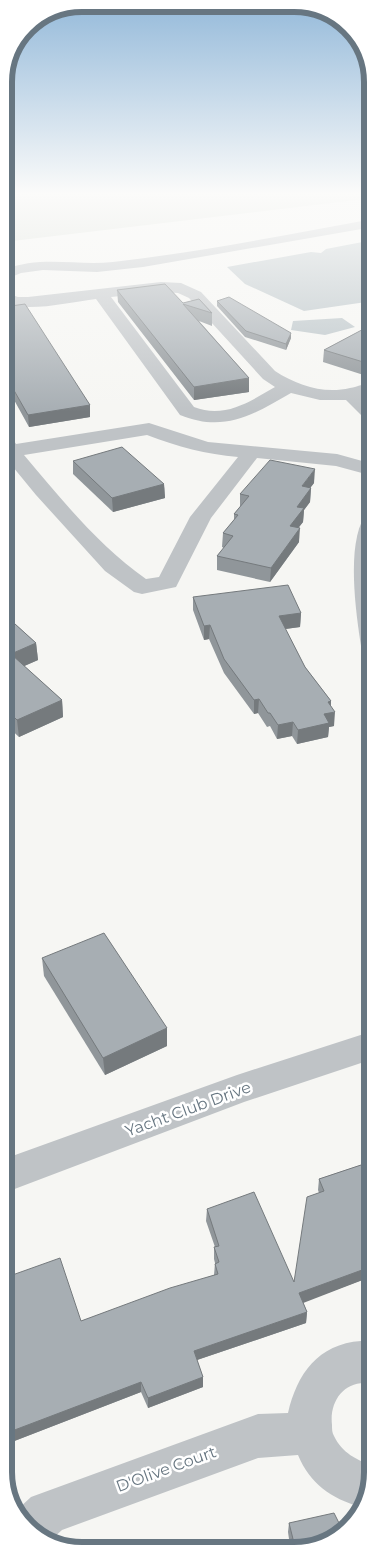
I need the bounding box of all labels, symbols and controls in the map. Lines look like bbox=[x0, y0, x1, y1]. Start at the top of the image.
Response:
street label: Yacht Club Drive bbox=[123, 1077, 253, 1141]
street label: D'Olive Court bbox=[113, 1442, 219, 1496]

